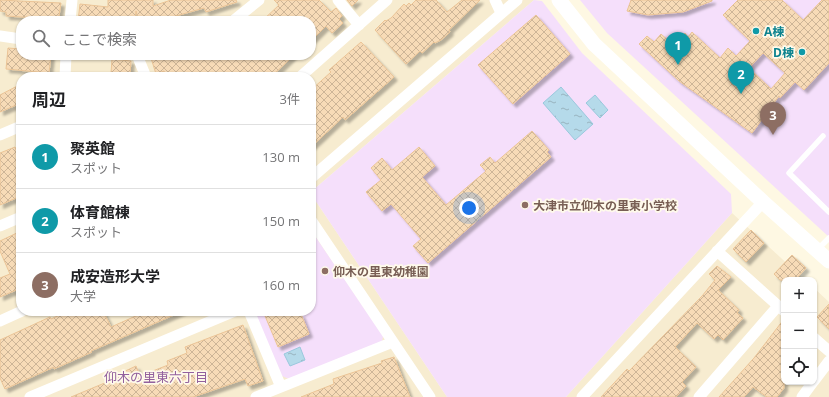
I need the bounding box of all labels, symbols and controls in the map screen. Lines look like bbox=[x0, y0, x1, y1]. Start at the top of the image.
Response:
search box bbox=[16, 16, 316, 60]
place label: A棟 bbox=[764, 23, 784, 40]
marker: A棟 bbox=[751, 26, 761, 36]
icon: search bbox=[30, 27, 52, 49]
text: ここで検索 bbox=[62, 29, 137, 49]
pin: 1 bbox=[665, 32, 691, 65]
place label: D棟 bbox=[773, 44, 794, 61]
marker: D棟 bbox=[797, 47, 807, 57]
pin: 2 bbox=[728, 61, 754, 94]
text: 周辺 bbox=[32, 88, 66, 111]
text: 3件 bbox=[280, 90, 300, 108]
pin: 3 bbox=[760, 102, 786, 135]
text: 聚英館 bbox=[70, 138, 115, 158]
text: 1 bbox=[41, 148, 49, 166]
text: 130 m bbox=[262, 148, 300, 166]
text: スポット bbox=[70, 159, 122, 177]
place label: 大津市立仰木の里東小学校 bbox=[533, 197, 677, 214]
your location bbox=[459, 198, 479, 218]
marker: 大津市立仰木の里東小学校 bbox=[520, 200, 530, 210]
text: 体育館棟 bbox=[70, 202, 130, 222]
text: 2 bbox=[41, 212, 49, 230]
text: 150 m bbox=[262, 212, 300, 230]
text: スポット bbox=[70, 223, 122, 241]
place label: 仰木の里東幼稚園 bbox=[333, 263, 429, 280]
text: 成安造形大学 bbox=[70, 266, 160, 286]
marker: 仰木の里東幼稚園 bbox=[320, 266, 330, 276]
text: 3 bbox=[41, 276, 49, 294]
text: 160 m bbox=[262, 276, 300, 294]
map controls bbox=[781, 277, 817, 385]
button: + bbox=[781, 277, 817, 313]
text: 大学 bbox=[70, 287, 96, 305]
button: − bbox=[781, 313, 817, 349]
button: locate bbox=[781, 349, 817, 385]
district label: 仰木の里東六丁目 bbox=[104, 368, 208, 386]

